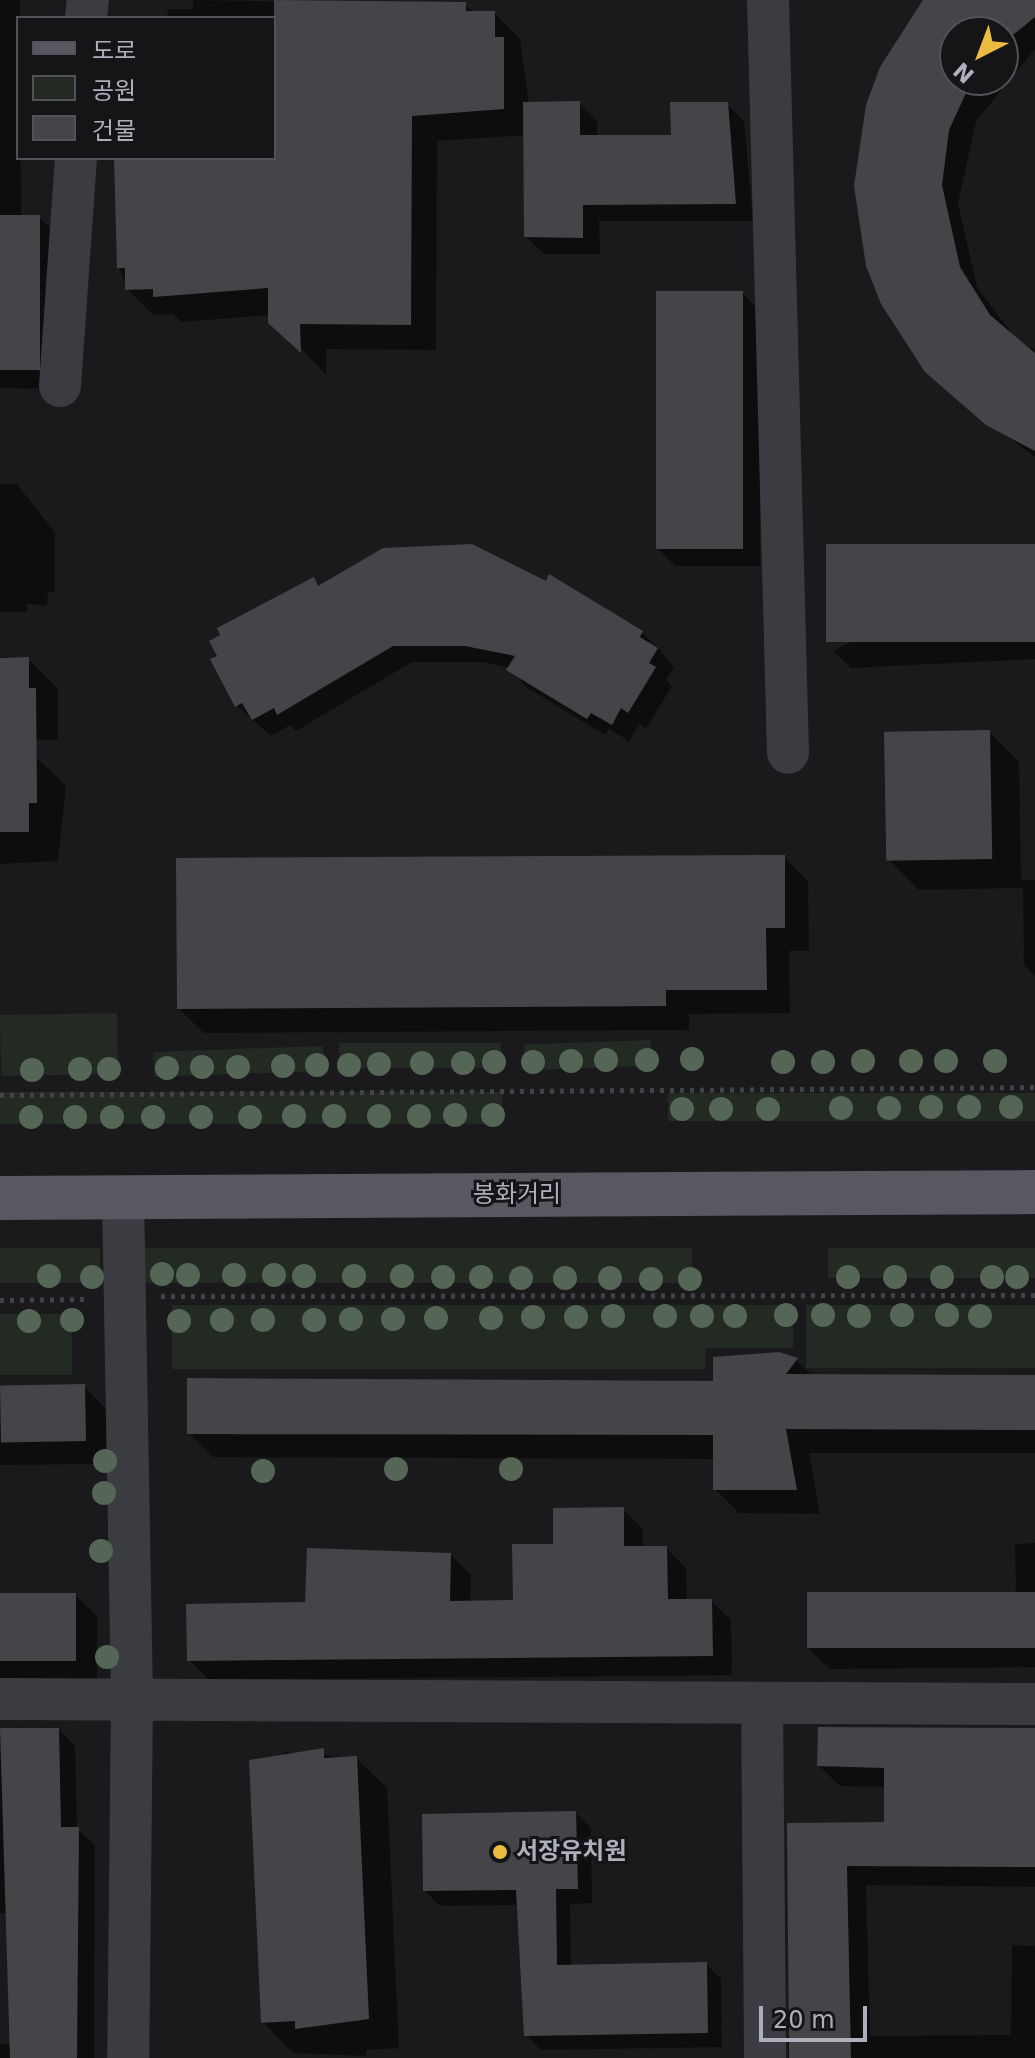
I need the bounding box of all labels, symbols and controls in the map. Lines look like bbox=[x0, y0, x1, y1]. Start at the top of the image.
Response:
legend bbox=[16, 16, 276, 160]
north arrow bbox=[939, 16, 1019, 96]
text: 도로 bbox=[92, 37, 136, 65]
text: N bbox=[949, 57, 979, 88]
text: 공원 bbox=[92, 77, 136, 105]
text: 건물 bbox=[92, 117, 136, 145]
street label: 봉화거리 bbox=[473, 1181, 561, 1209]
place label: 서장유치원 bbox=[516, 1838, 626, 1866]
marker: 서장유치원 bbox=[491, 1843, 509, 1861]
scale bar bbox=[763, 1990, 871, 2040]
text: 20 m bbox=[773, 2006, 835, 2034]

